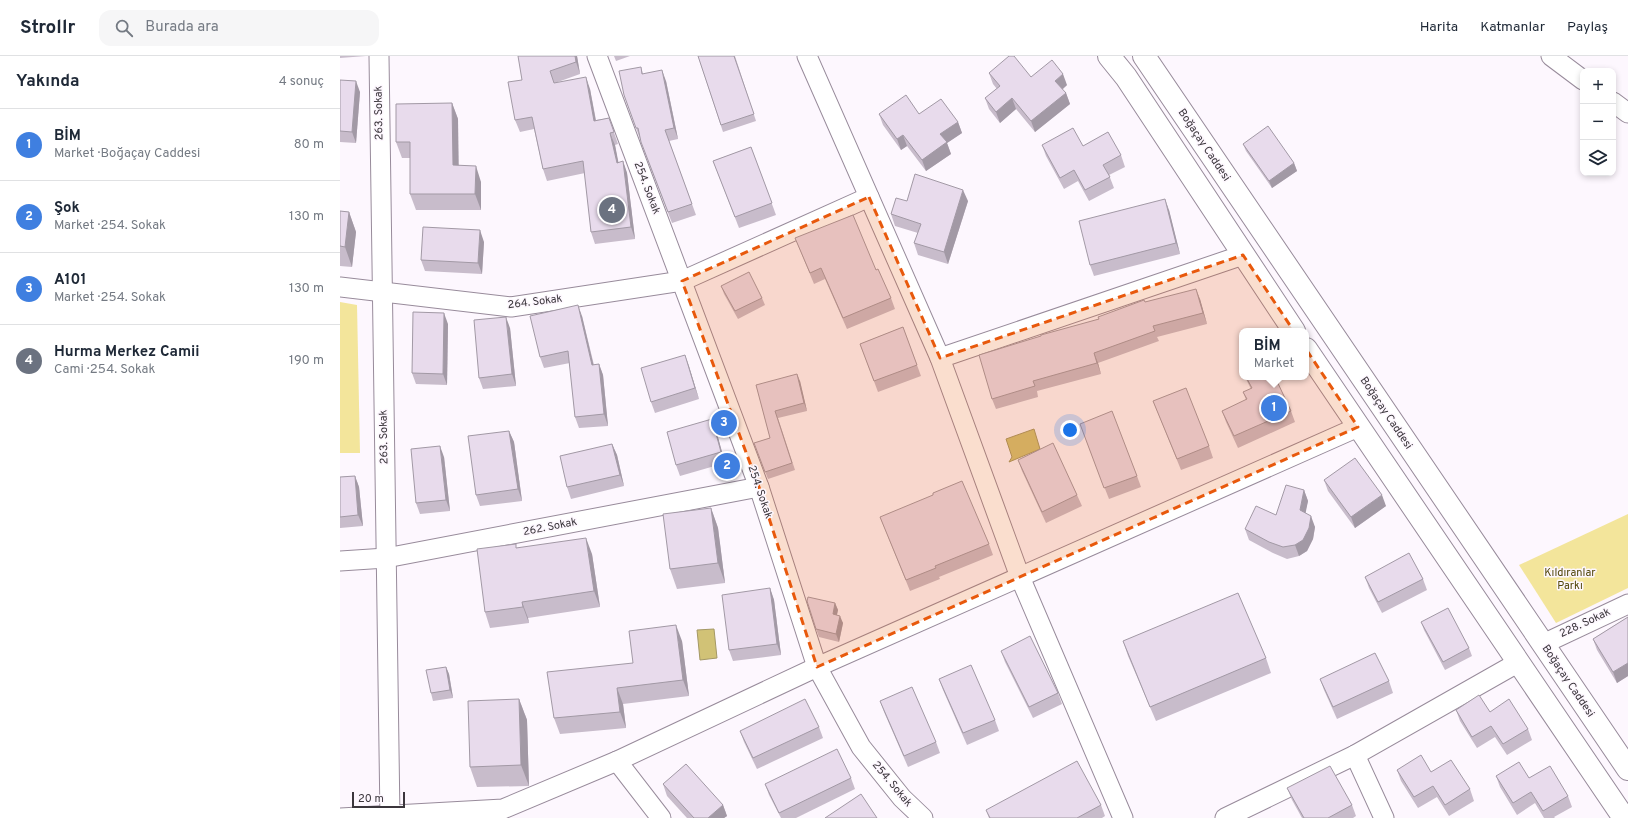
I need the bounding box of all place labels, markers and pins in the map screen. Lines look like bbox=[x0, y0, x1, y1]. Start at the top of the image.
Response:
pin: 4 bbox=[599, 195, 625, 225]
pin: 1 bbox=[1261, 393, 1287, 423]
pin: 3 bbox=[711, 408, 737, 438]
pin: 2 bbox=[714, 451, 740, 481]

